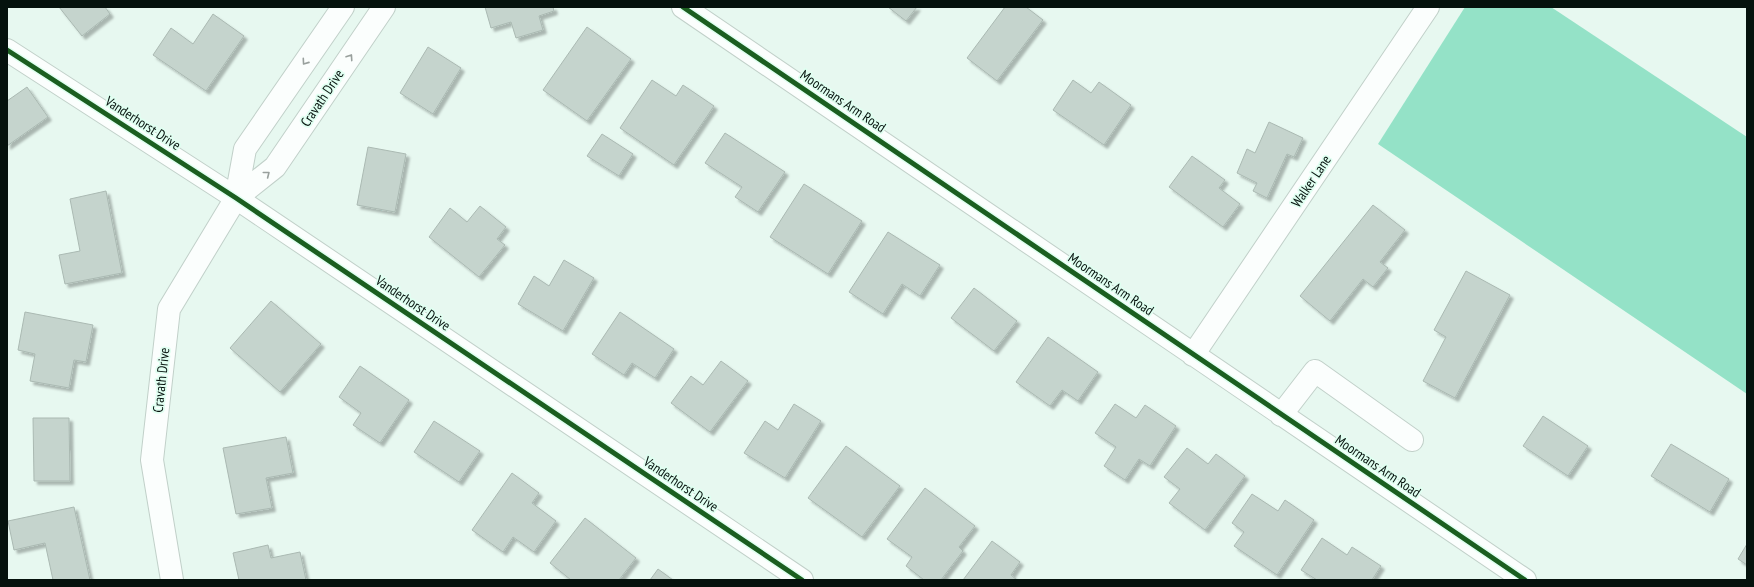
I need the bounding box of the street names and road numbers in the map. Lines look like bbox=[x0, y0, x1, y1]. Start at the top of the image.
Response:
street label: Cravath Drive bbox=[296, 66, 348, 130]
street label: Moormans Arm Road bbox=[797, 66, 889, 136]
street label: Vanderhorst Drive bbox=[101, 91, 184, 154]
street label: Walker Lane bbox=[1287, 151, 1335, 210]
street label: Moormans Arm Road bbox=[1065, 249, 1157, 319]
street label: Vanderhorst Drive bbox=[371, 271, 454, 335]
street label: Cravath Drive bbox=[149, 346, 173, 413]
street label: Moormans Arm Road bbox=[1332, 431, 1424, 501]
street label: Vanderhorst Drive bbox=[639, 452, 722, 516]

